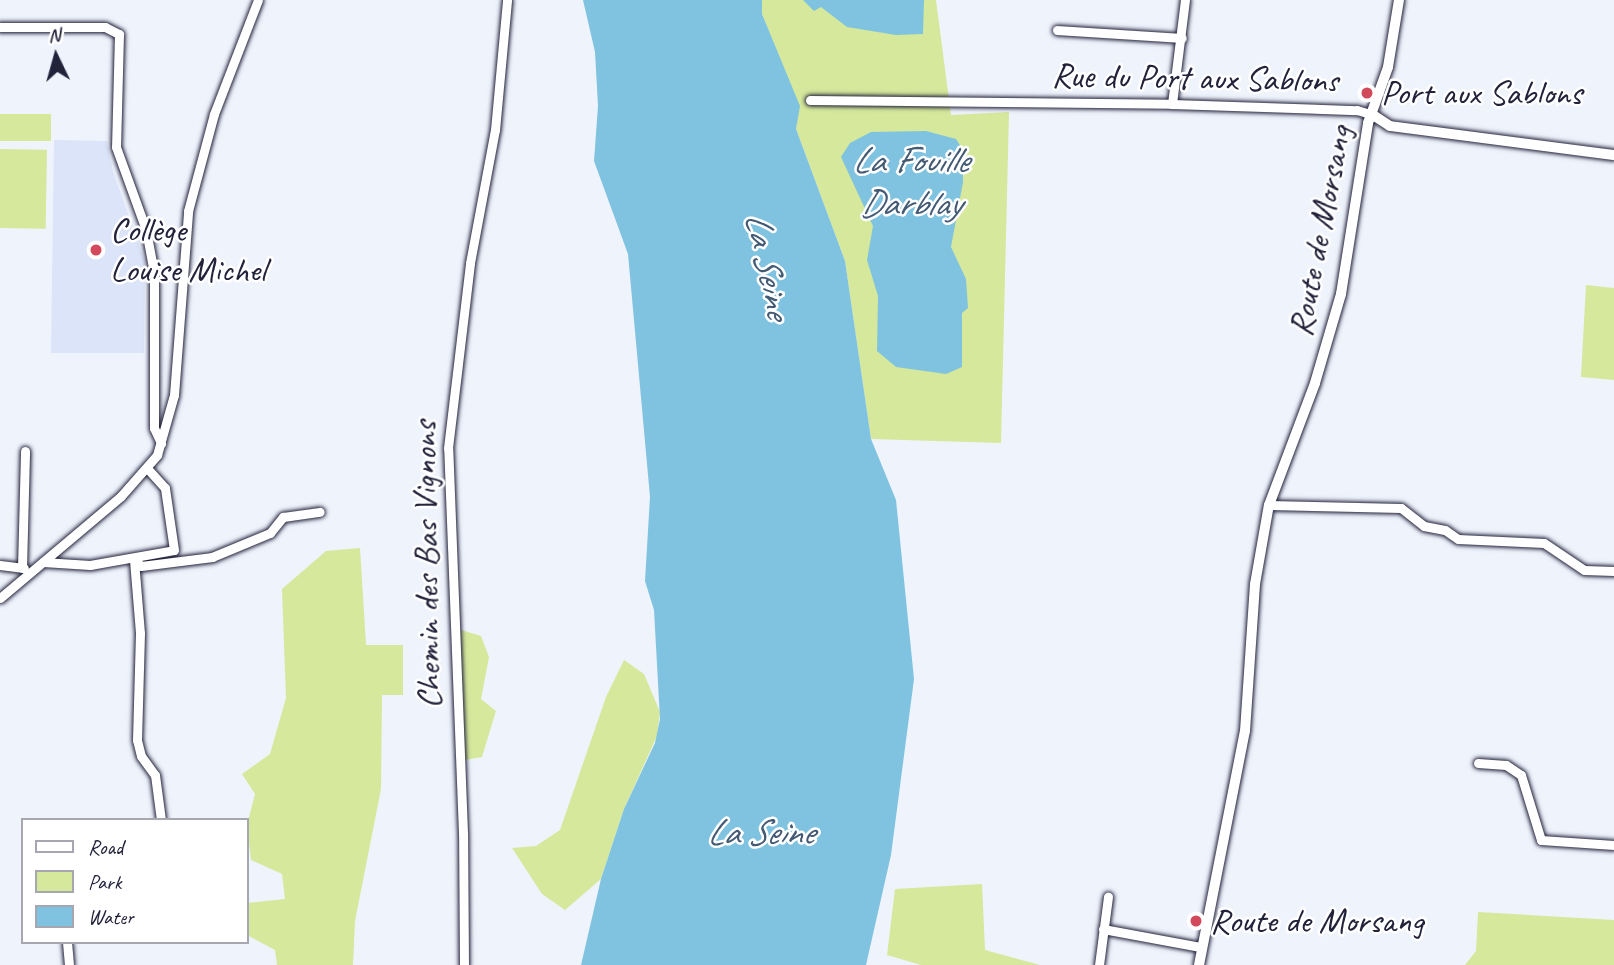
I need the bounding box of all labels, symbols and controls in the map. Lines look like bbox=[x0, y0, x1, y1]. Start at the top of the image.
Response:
north arrow bbox=[21, 21, 91, 91]
text: N bbox=[47, 23, 61, 48]
street label: Rue du Port aux Sablons bbox=[1051, 54, 1339, 102]
place label: Port aux Sablons bbox=[1381, 72, 1583, 114]
marker: Port aux Sablons bbox=[1359, 85, 1375, 101]
street label: Route de Morsang bbox=[1279, 122, 1361, 340]
water label: La Fouille Darblay bbox=[852, 139, 968, 226]
place label: Collège Louise Michel bbox=[110, 209, 266, 291]
water label: La Seine bbox=[735, 209, 801, 321]
marker: Collège Louise Michel bbox=[88, 242, 104, 258]
street label: Chemin des Bas Vignons bbox=[403, 421, 451, 709]
water label: La Seine bbox=[707, 810, 813, 854]
legend bbox=[21, 818, 248, 944]
text: Road bbox=[88, 834, 123, 860]
text: Park bbox=[88, 869, 121, 895]
place label: Route de Morsang bbox=[1210, 900, 1423, 942]
text: Water bbox=[88, 904, 134, 930]
marker: Route de Morsang bbox=[1188, 913, 1204, 929]

